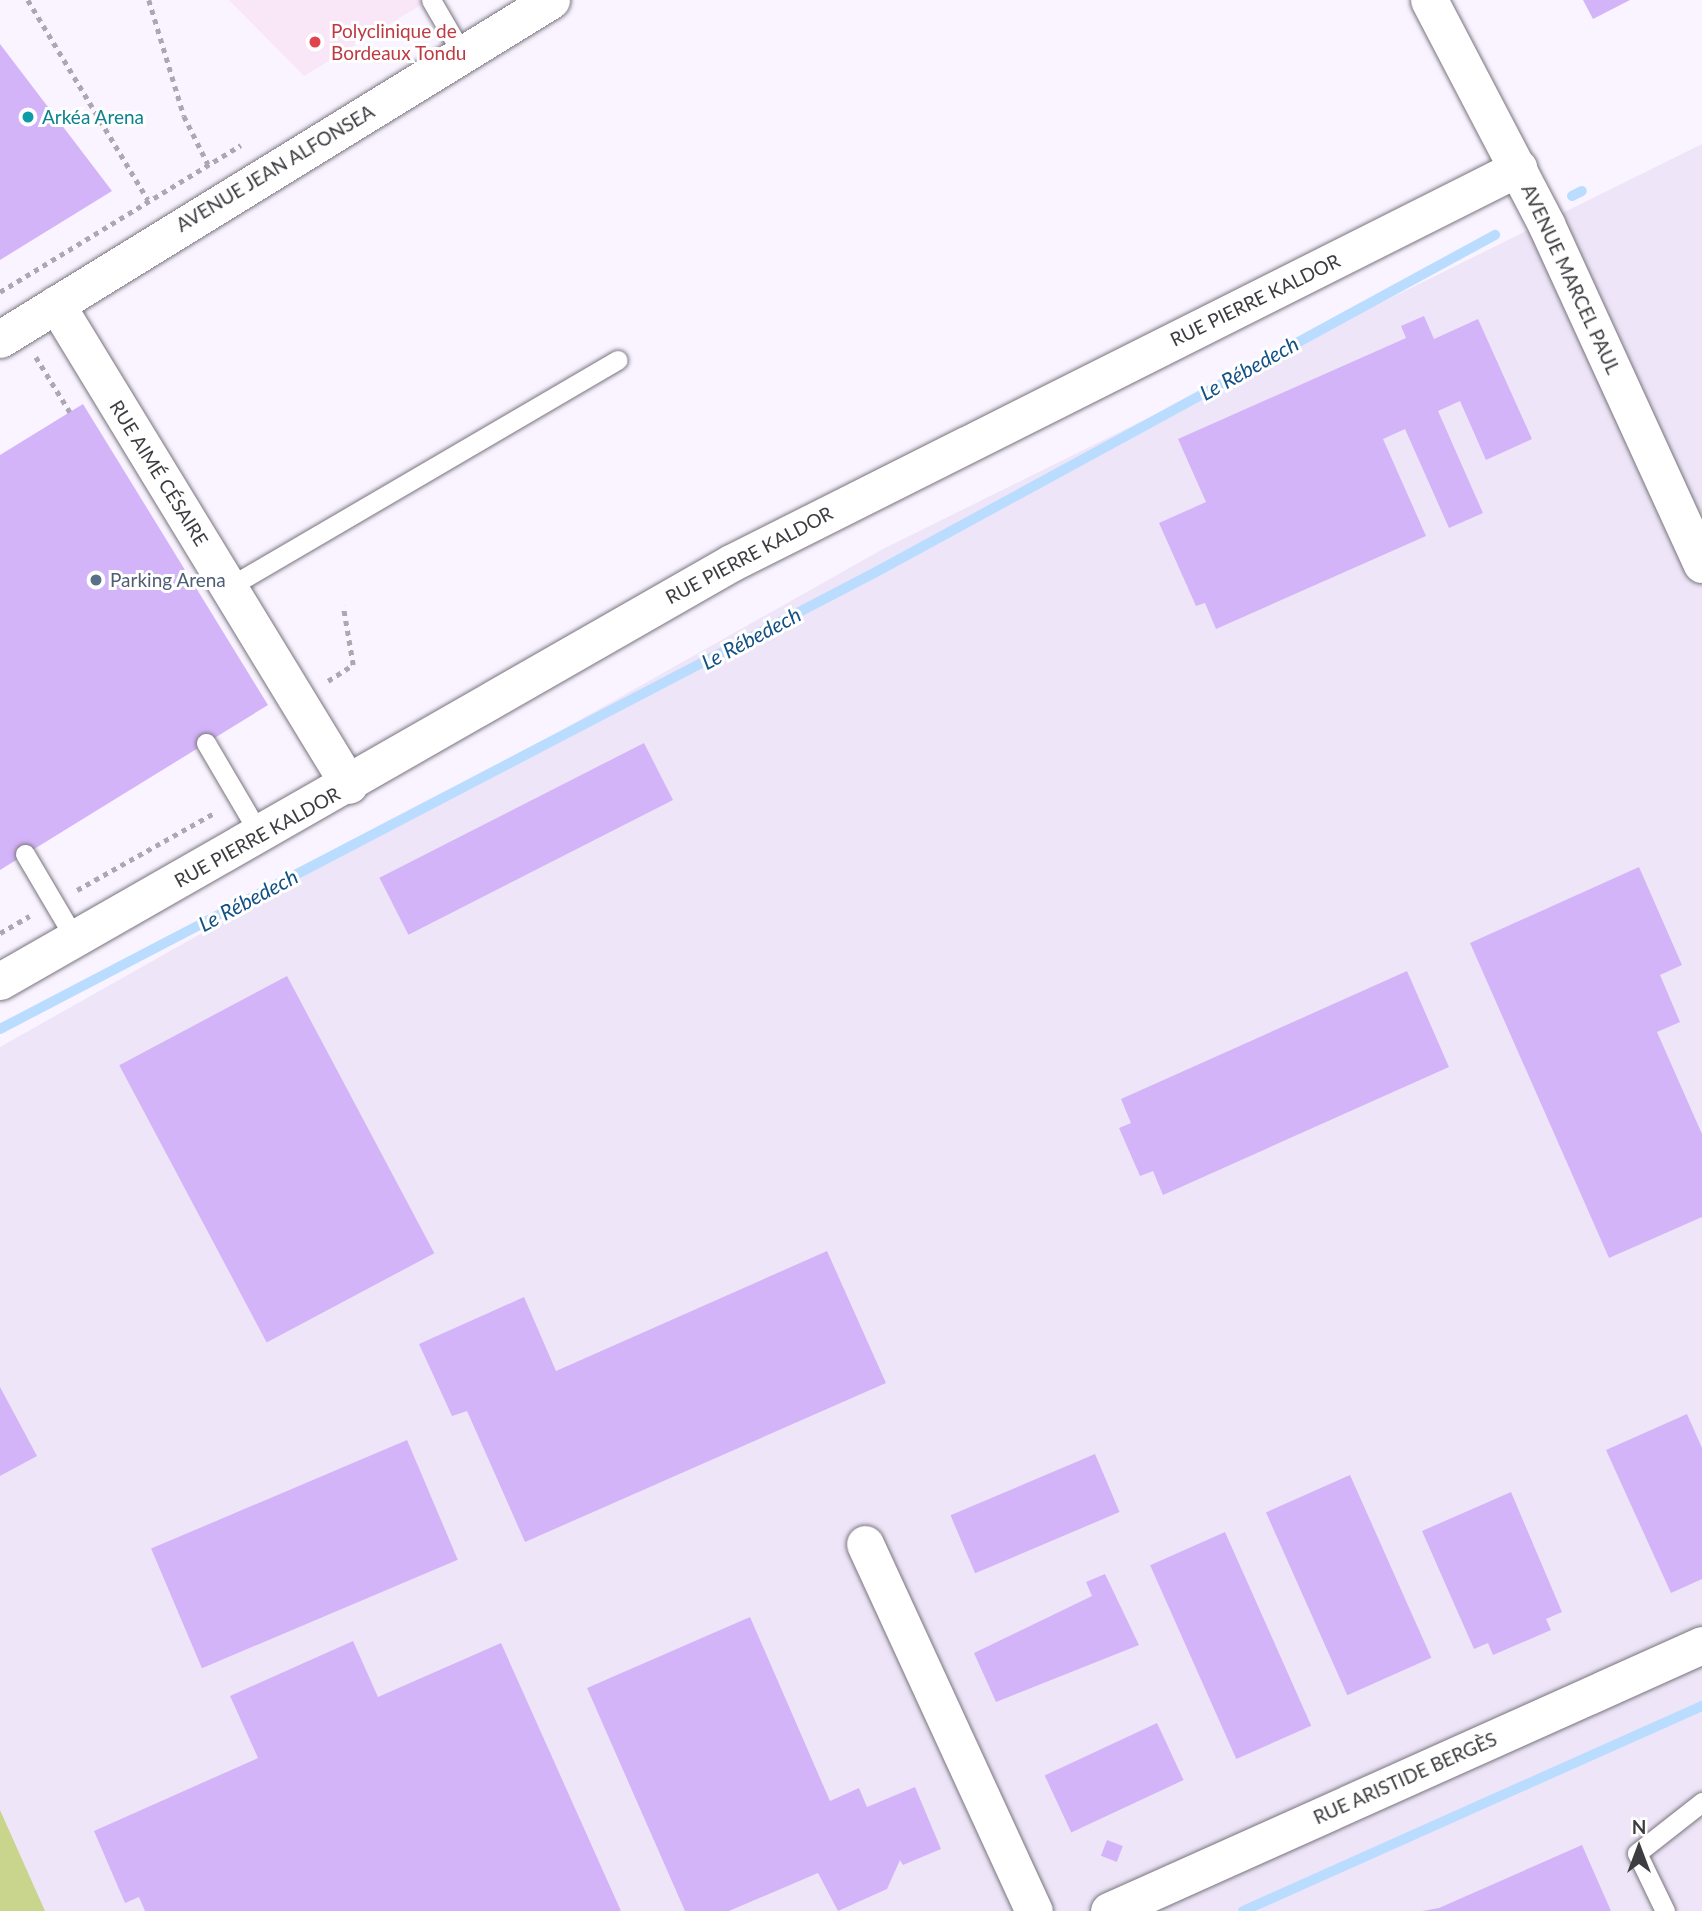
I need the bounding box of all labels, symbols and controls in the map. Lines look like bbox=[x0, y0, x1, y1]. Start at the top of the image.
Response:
place label: Polyclinique de Bordeaux Tondu bbox=[331, 20, 467, 64]
marker: Polyclinique de Bordeaux Tondu bbox=[305, 32, 325, 52]
street label: AVENUE JEAN ALFONSEA bbox=[171, 99, 379, 237]
place label: Arkéa Arena bbox=[42, 106, 145, 128]
marker: Arkéa Arena bbox=[20, 109, 36, 125]
street label: AVENUE MARCEL PAUL bbox=[1517, 180, 1625, 378]
street label: RUE PIERRE KALDOR bbox=[1167, 249, 1343, 351]
water label: Le Rébedech bbox=[1195, 331, 1303, 405]
street label: RUE AIMÉ CÉSAIRE bbox=[105, 396, 213, 550]
street label: RUE PIERRE KALDOR bbox=[662, 501, 836, 609]
place label: Parking Arena bbox=[110, 569, 226, 591]
marker: Parking Arena bbox=[88, 572, 104, 588]
water label: Le Rébedech bbox=[697, 601, 805, 675]
street label: RUE PIERRE KALDOR bbox=[170, 782, 344, 892]
water label: Le Rébedech bbox=[194, 863, 302, 937]
street label: RUE ARISTIDE BERGÈS bbox=[1309, 1727, 1501, 1829]
north arrow bbox=[1604, 1813, 1674, 1883]
text: N bbox=[1632, 1815, 1646, 1838]

